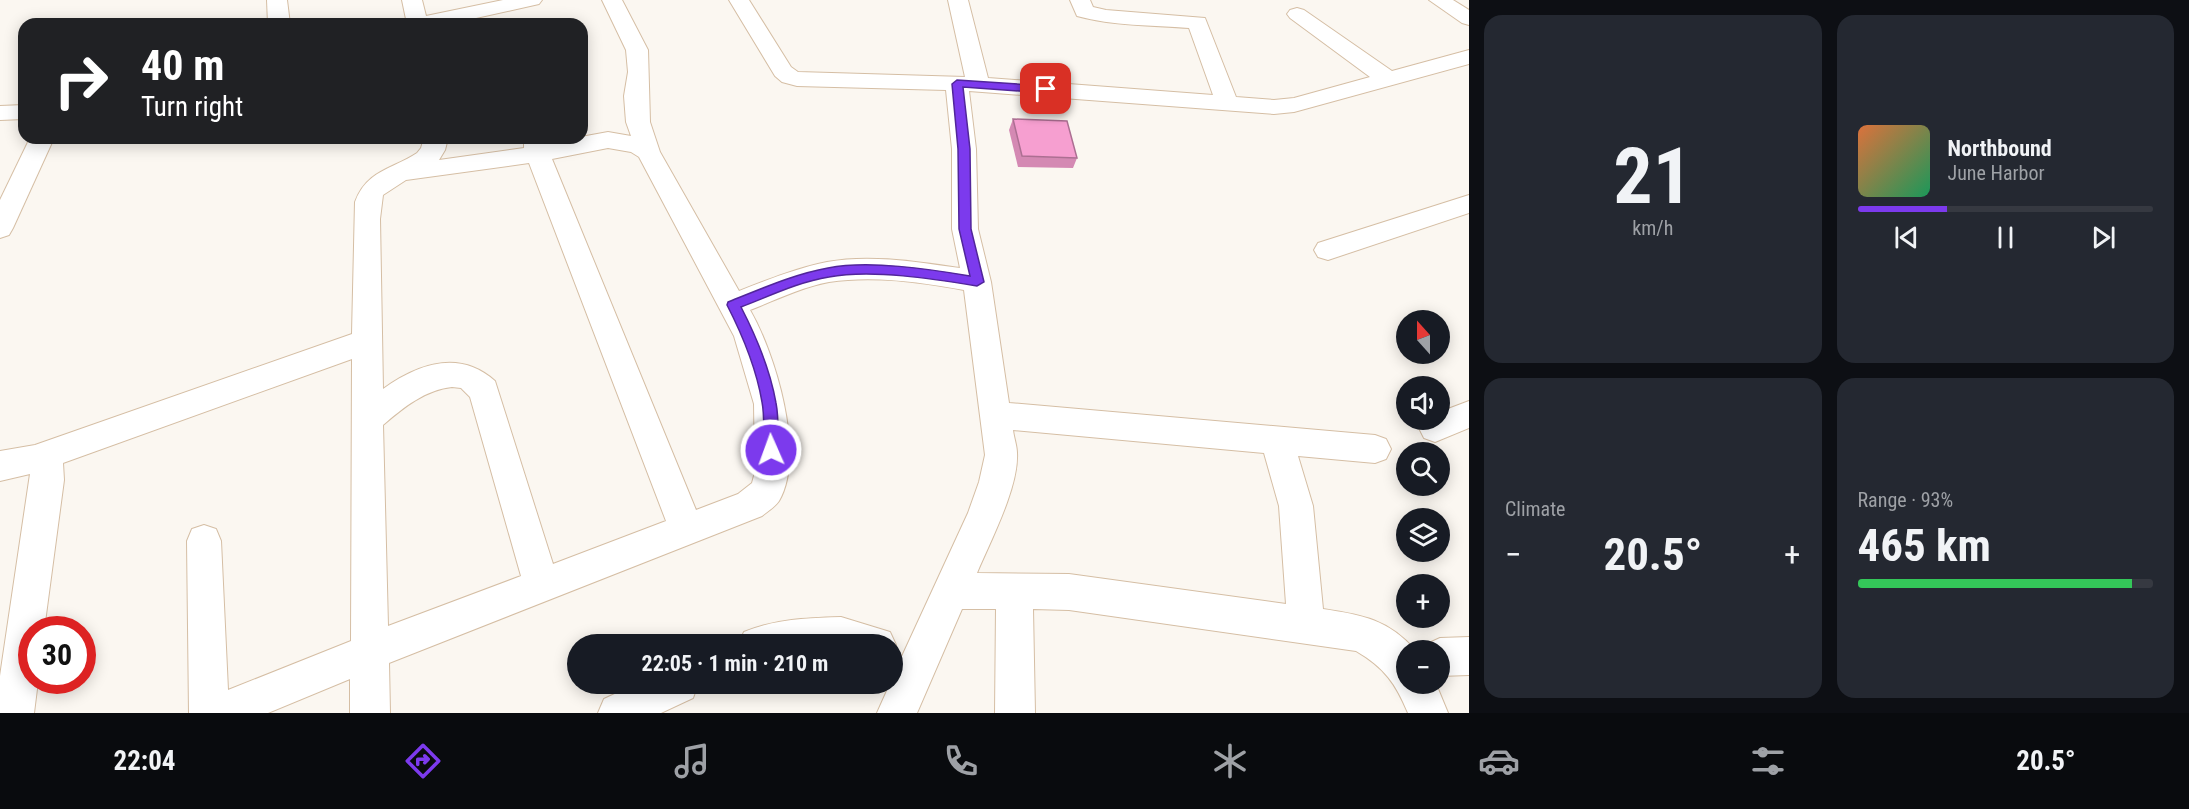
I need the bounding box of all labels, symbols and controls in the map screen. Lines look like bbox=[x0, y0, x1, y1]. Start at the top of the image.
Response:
text: 40 m bbox=[141, 41, 224, 90]
icon: right bbox=[42, 42, 120, 120]
pin bbox=[1020, 63, 1071, 114]
icon: arrive bbox=[1029, 72, 1062, 105]
text: Turn right bbox=[141, 91, 243, 123]
text: 21 bbox=[1613, 131, 1692, 222]
text: Northbound bbox=[1948, 136, 2052, 161]
text: June Harbor bbox=[1948, 161, 2045, 185]
text: km/h bbox=[1632, 216, 1673, 240]
icon: previous bbox=[1890, 221, 1923, 254]
icon: pause bbox=[1989, 221, 2022, 254]
icon: next bbox=[2087, 221, 2120, 254]
north arrow bbox=[1396, 310, 1450, 364]
map controls bbox=[1396, 310, 1450, 694]
button: sound bbox=[1396, 376, 1450, 430]
position arrow bbox=[739, 418, 803, 482]
button: search bbox=[1396, 442, 1450, 496]
text: Range · 93% bbox=[1858, 488, 1953, 512]
text: Climate bbox=[1505, 497, 1565, 521]
button: layers bbox=[1396, 508, 1450, 562]
text: 465 km bbox=[1858, 519, 1991, 572]
text: 20.5° bbox=[1603, 528, 1702, 581]
text: − bbox=[1505, 535, 1522, 574]
text: + bbox=[1784, 535, 1800, 574]
button: + bbox=[1396, 574, 1450, 628]
speed limit sign: 30 bbox=[18, 616, 96, 694]
button: − bbox=[1396, 640, 1450, 694]
text: 22:05 · 1 min · 210 m bbox=[642, 651, 828, 676]
icon: directions bbox=[402, 740, 444, 782]
icon: music bbox=[671, 740, 713, 782]
icon: phone bbox=[940, 740, 982, 782]
icon: climate bbox=[1209, 740, 1251, 782]
icon: car bbox=[1478, 740, 1520, 782]
icon: filters bbox=[1747, 740, 1789, 782]
text: 22:04 bbox=[113, 745, 175, 777]
text: 20.5° bbox=[2016, 745, 2076, 777]

